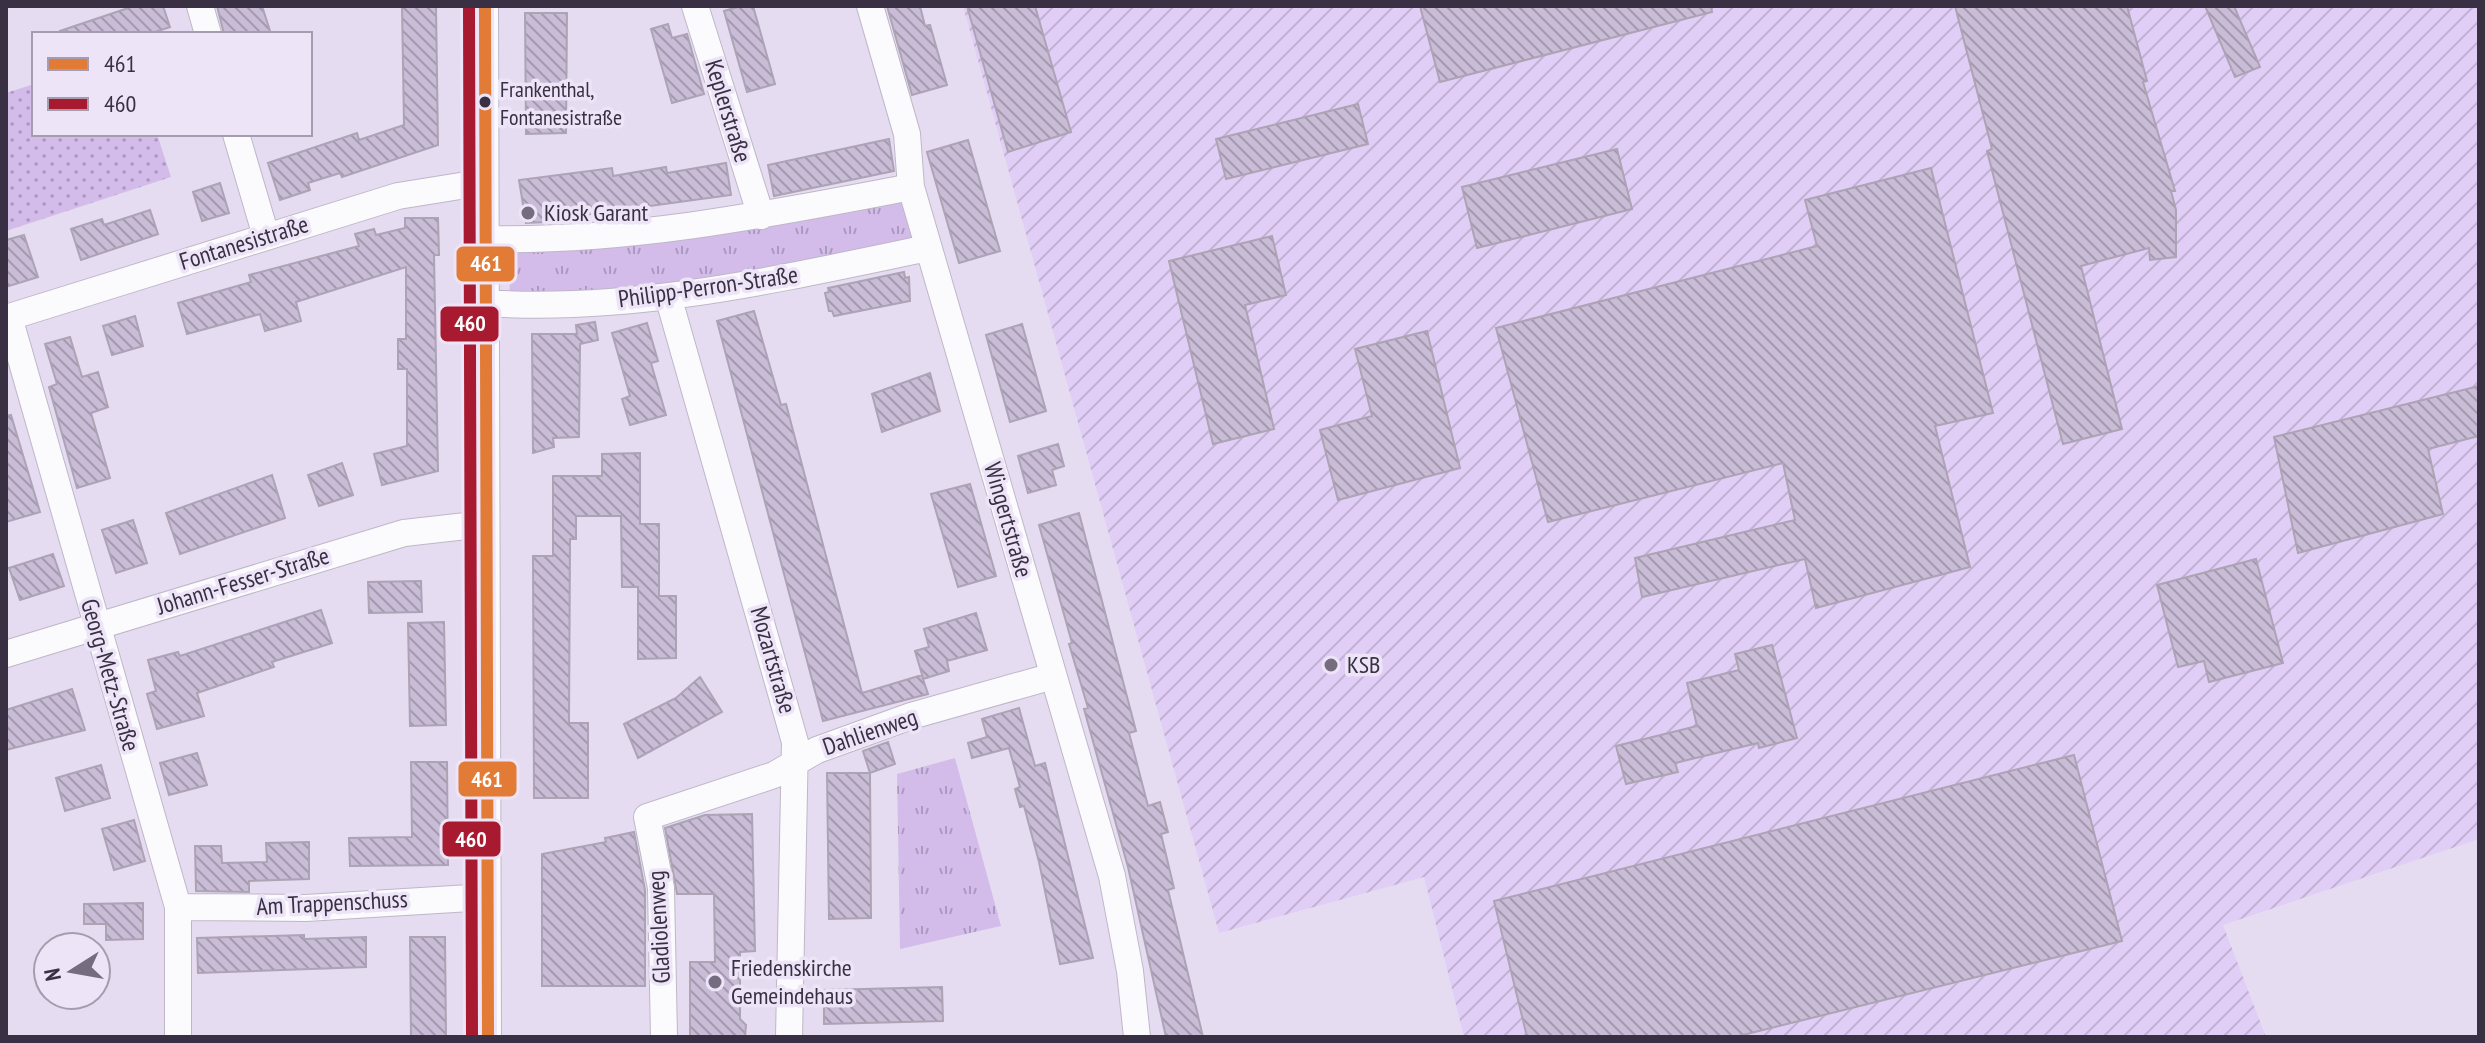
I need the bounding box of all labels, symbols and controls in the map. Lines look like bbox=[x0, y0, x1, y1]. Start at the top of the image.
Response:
legend bbox=[32, 32, 312, 136]
text: 461 bbox=[104, 48, 136, 79]
street label: Keplerstraße bbox=[698, 56, 759, 166]
place label: Frankenthal, Fontanesistraße bbox=[500, 75, 622, 131]
text: 460 bbox=[104, 88, 136, 119]
marker: Frankenthal, Fontanesistraße bbox=[477, 94, 493, 110]
place label: Kiosk Garant bbox=[544, 197, 648, 228]
marker: Kiosk Garant bbox=[519, 204, 537, 222]
street label: Fontanesistraße bbox=[176, 208, 312, 277]
line badge: 461 bbox=[455, 245, 516, 283]
text: 461 bbox=[470, 249, 502, 277]
street label: Philipp-Perron-Straße bbox=[616, 259, 800, 314]
line badge: 460 bbox=[439, 305, 500, 343]
text: 460 bbox=[454, 309, 486, 337]
street label: Wingertstraße bbox=[977, 459, 1040, 581]
street label: Johann-Fesser-Straße bbox=[152, 540, 333, 622]
street label: Georg-Metz-Straße bbox=[74, 595, 147, 755]
street label: Mozartstraße bbox=[743, 603, 804, 717]
place label: KSB bbox=[1347, 649, 1380, 680]
marker: KSB bbox=[1322, 656, 1340, 674]
street label: Dahlienweg bbox=[818, 701, 921, 762]
line badge: 461 bbox=[457, 760, 518, 798]
text: 461 bbox=[471, 765, 503, 793]
line badge: 460 bbox=[441, 820, 502, 858]
text: 460 bbox=[455, 825, 487, 853]
street label: Gladiolenweg bbox=[640, 870, 677, 984]
street label: Am Trappenschuss bbox=[256, 883, 408, 922]
north arrow bbox=[32, 931, 112, 1011]
place label: Friedenskirche Gemeindehaus bbox=[731, 952, 853, 1011]
text: N bbox=[37, 966, 67, 983]
marker: Friedenskirche Gemeindehaus bbox=[706, 973, 724, 991]

